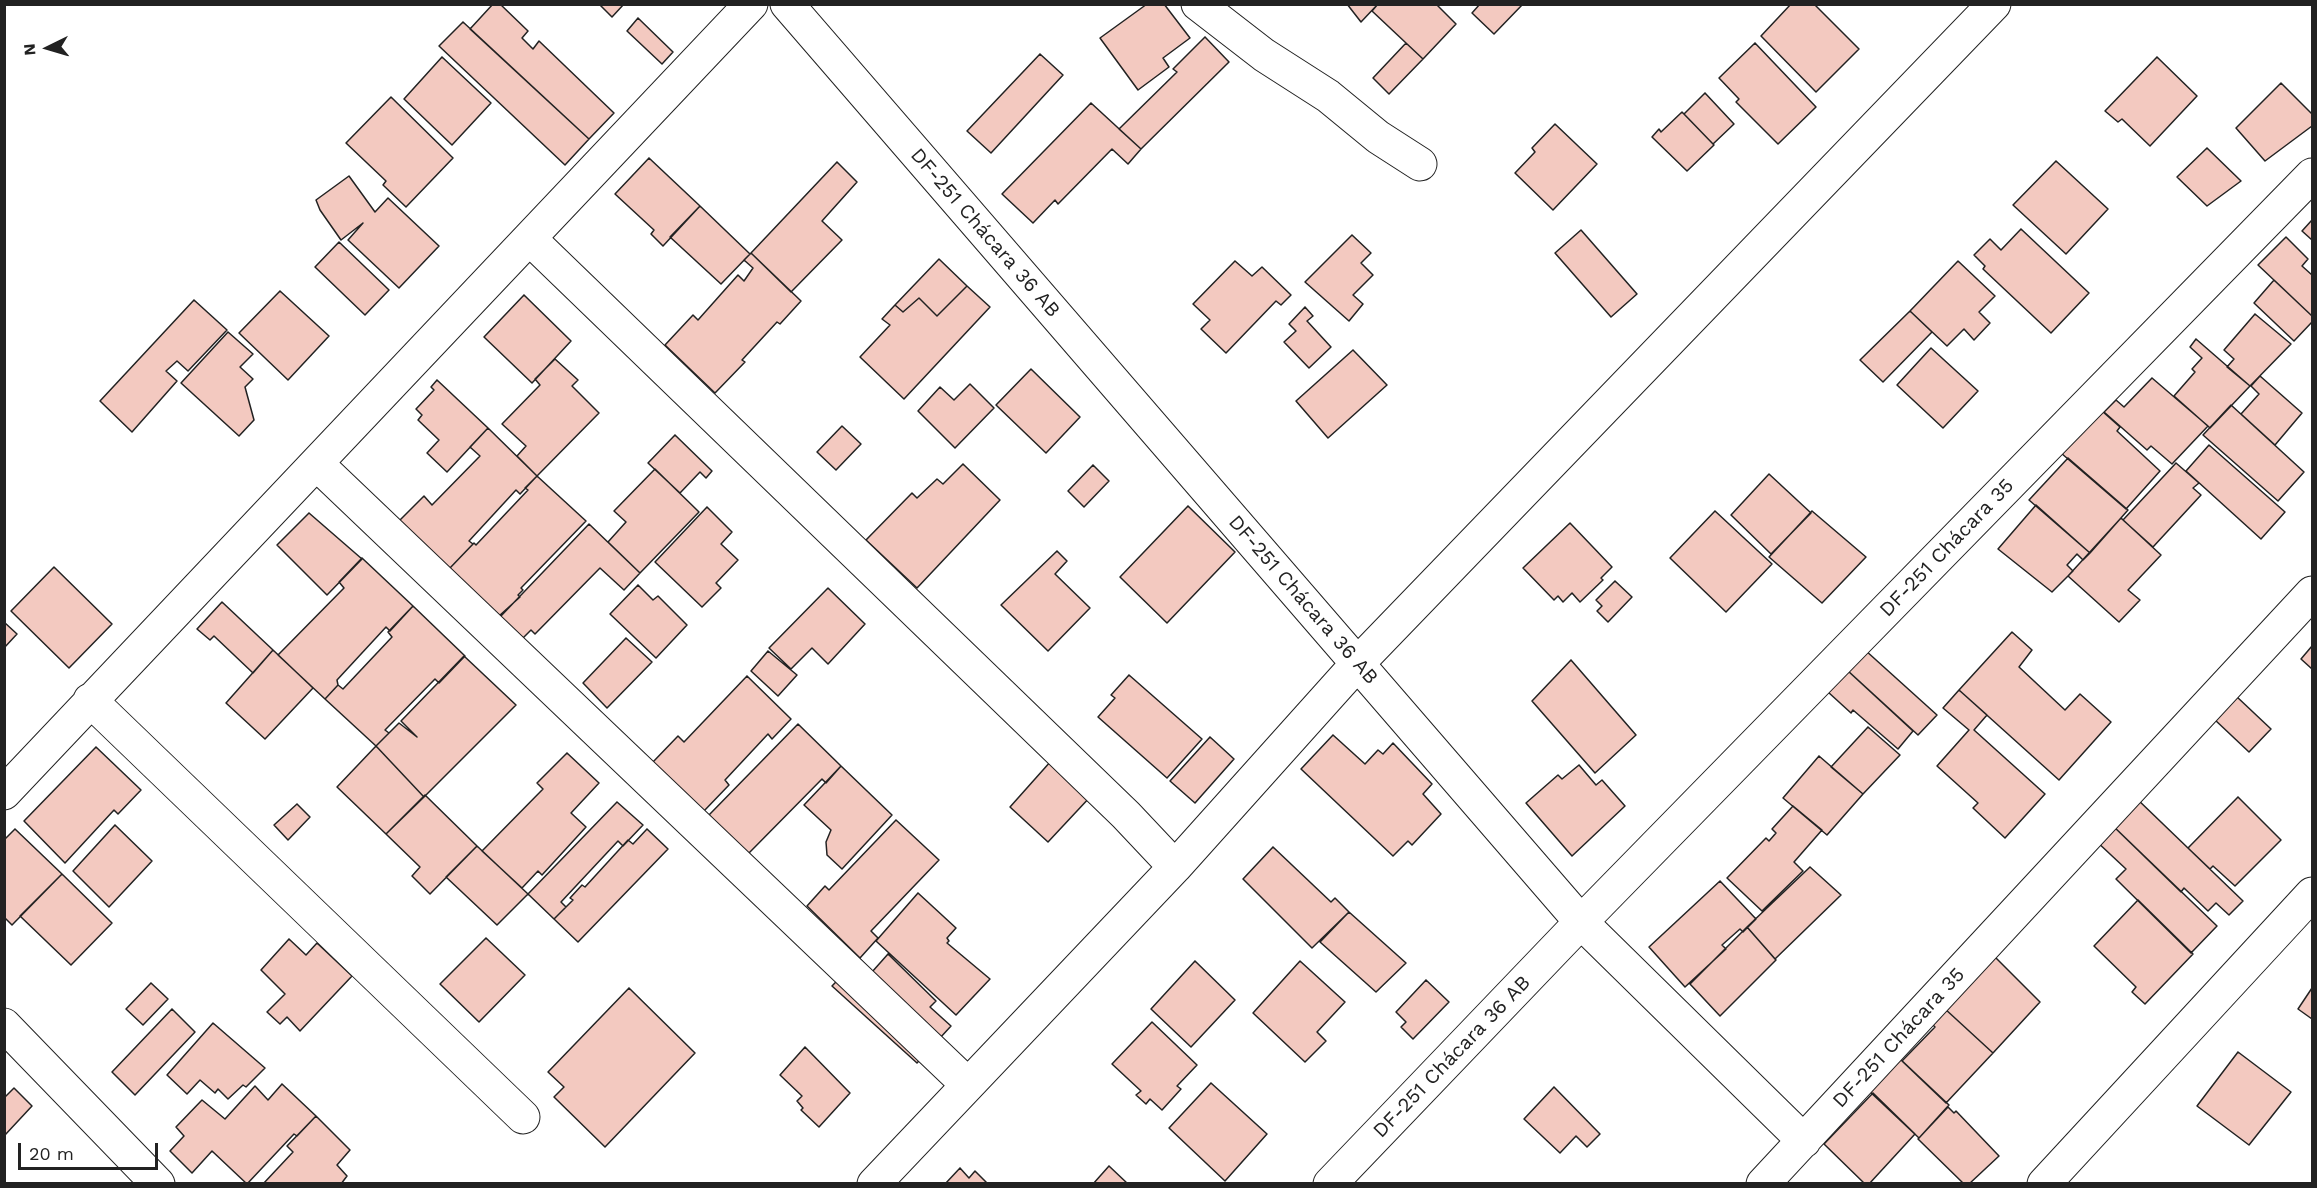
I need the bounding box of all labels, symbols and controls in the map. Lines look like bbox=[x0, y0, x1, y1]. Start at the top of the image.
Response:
north arrow bbox=[18, 18, 78, 78]
text: N bbox=[20, 43, 40, 56]
street label: DF-251 Chácara 36 AB bbox=[905, 144, 1065, 322]
street label: DF-251 Chácara 35 bbox=[1875, 474, 2019, 622]
street label: DF-251 Chácara 36 AB bbox=[1223, 511, 1383, 689]
street label: DF-251 Chácara 35 bbox=[1828, 963, 1970, 1113]
street label: DF-251 Chácara 36 AB bbox=[1368, 971, 1536, 1143]
scale bar bbox=[21, 1131, 160, 1169]
text: 20 m bbox=[29, 1143, 74, 1164]

